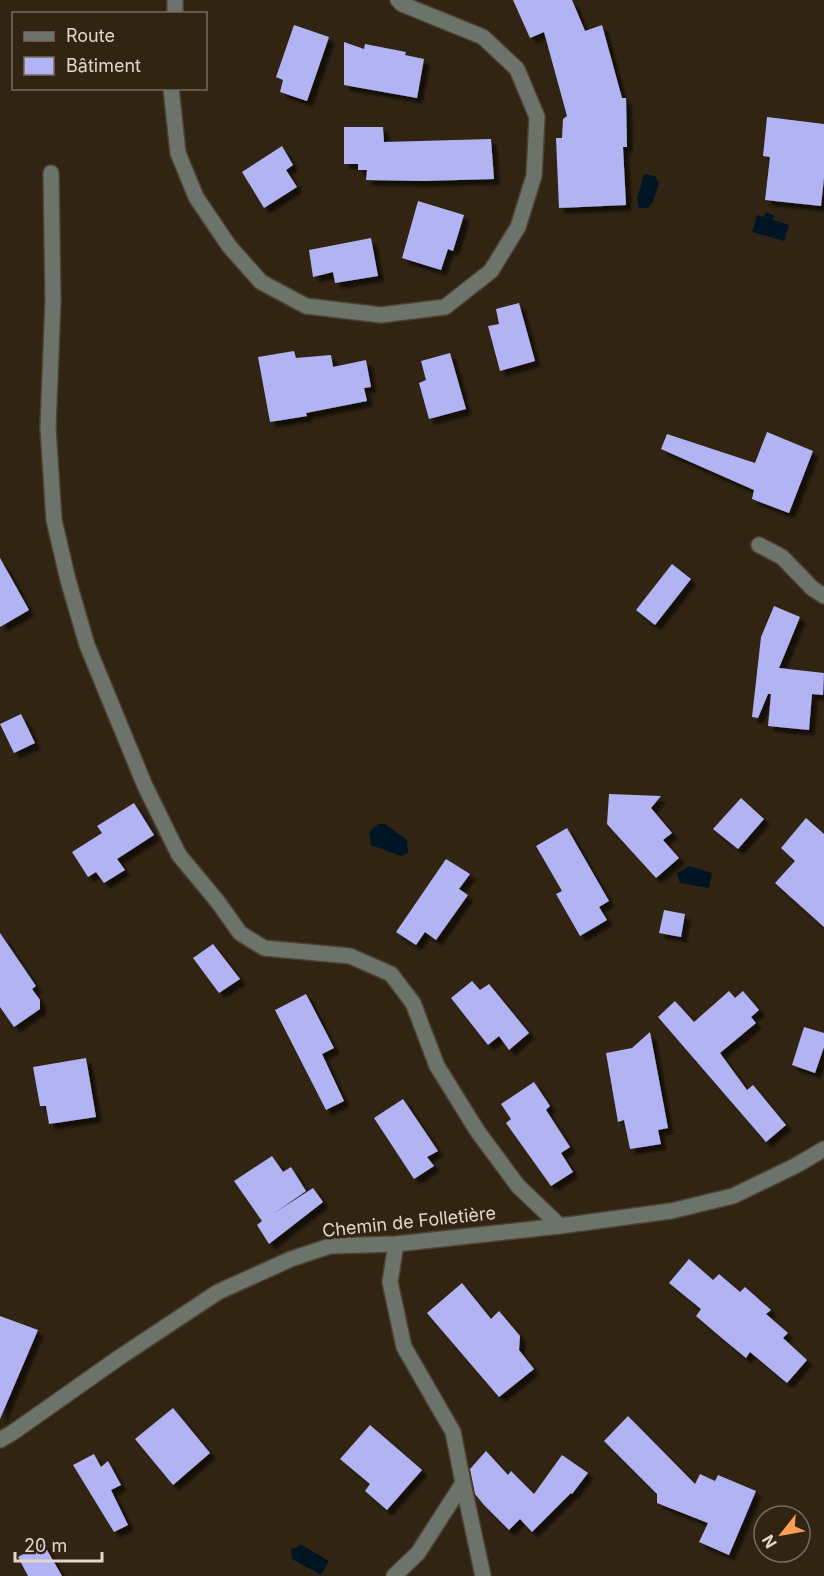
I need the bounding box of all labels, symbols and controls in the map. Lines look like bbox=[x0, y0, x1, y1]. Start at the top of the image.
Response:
legend bbox=[12, 12, 207, 90]
text: Route bbox=[66, 25, 115, 46]
text: Bâtiment bbox=[66, 55, 141, 76]
street label: Chemin de Folletière bbox=[321, 1202, 497, 1241]
north arrow bbox=[752, 1504, 812, 1564]
scale bar bbox=[15, 1525, 102, 1563]
text: N bbox=[757, 1531, 781, 1552]
text: 20 m bbox=[24, 1535, 67, 1556]

